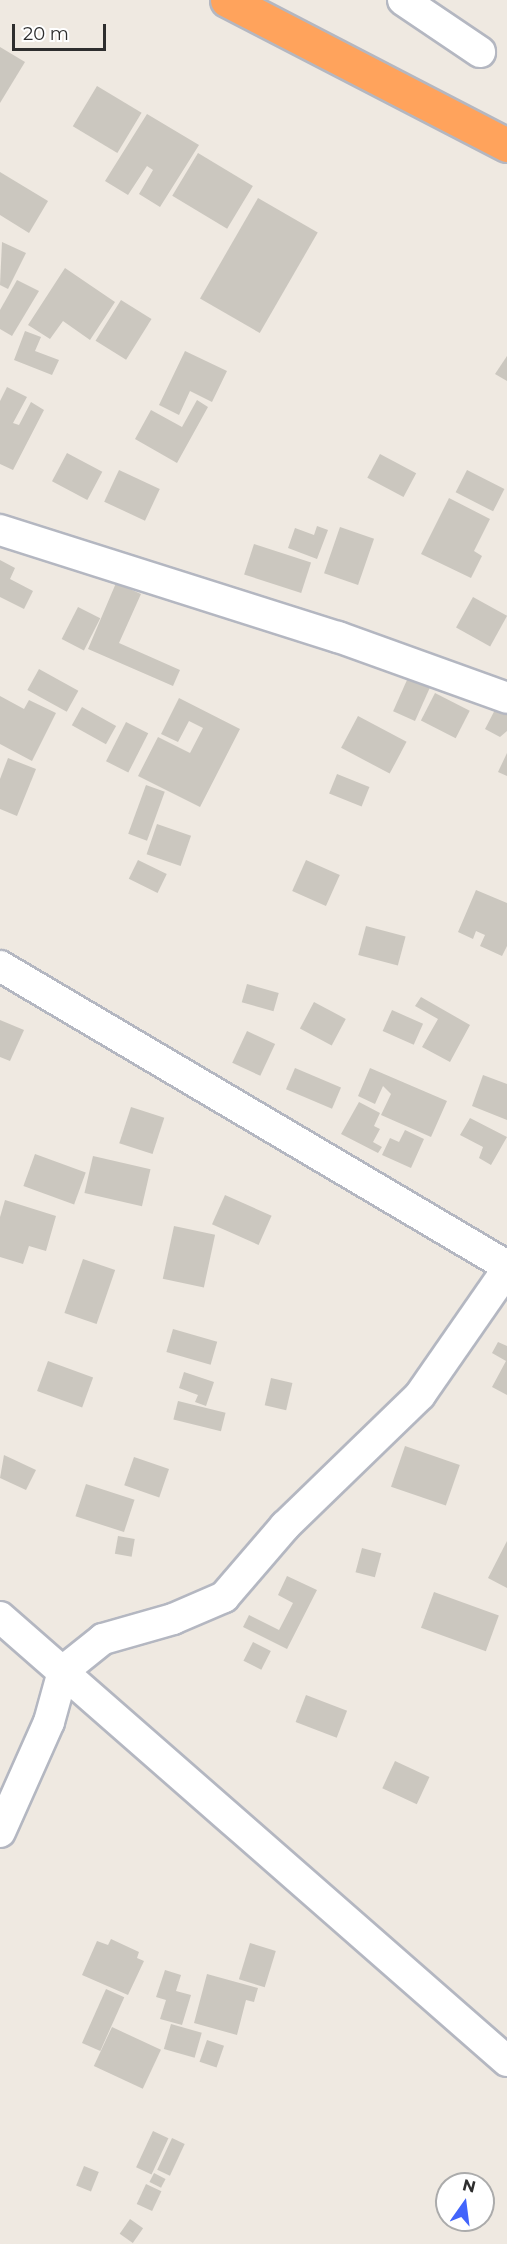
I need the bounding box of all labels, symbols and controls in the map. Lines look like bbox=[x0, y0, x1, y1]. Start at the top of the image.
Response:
scale bar bbox=[15, 12, 110, 50]
text: 20 m bbox=[23, 23, 69, 45]
north arrow bbox=[435, 2172, 495, 2232]
text: N bbox=[460, 2175, 478, 2197]

